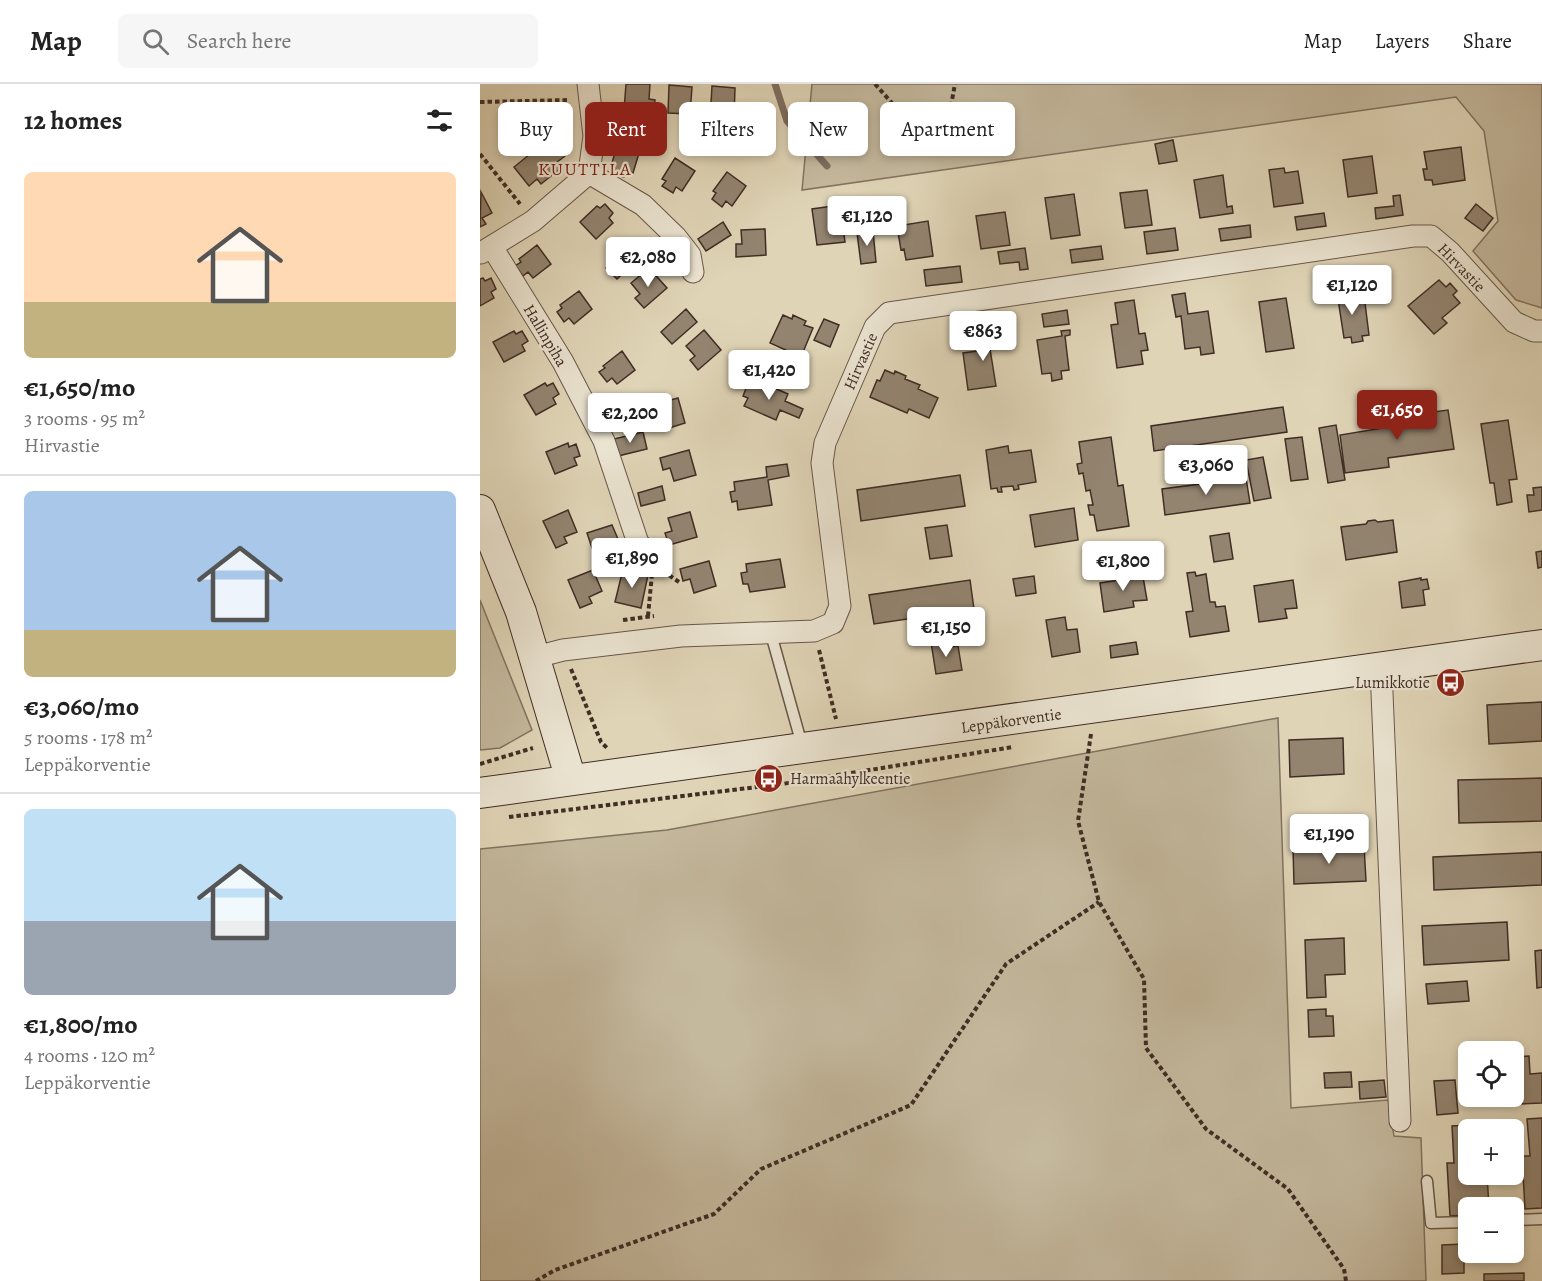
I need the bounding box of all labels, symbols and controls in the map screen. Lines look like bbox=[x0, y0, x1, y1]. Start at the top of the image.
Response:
search box bbox=[118, 14, 538, 68]
text: Map bbox=[30, 22, 82, 60]
icon: search bbox=[139, 25, 172, 58]
text: Search here bbox=[187, 26, 291, 56]
text: Map bbox=[1303, 27, 1342, 55]
text: Layers bbox=[1375, 27, 1430, 55]
text: Share bbox=[1463, 27, 1512, 55]
chip: Buy bbox=[498, 102, 573, 156]
chip: Rent bbox=[585, 102, 667, 156]
chip: Filters bbox=[679, 102, 776, 156]
chip: New bbox=[788, 102, 868, 156]
chip: Apartment bbox=[880, 102, 1015, 156]
text: 12 homes bbox=[24, 103, 122, 138]
icon: filters bbox=[423, 104, 456, 137]
district label: KUUTTILA bbox=[538, 157, 632, 181]
pin: €1,120 bbox=[818, 196, 916, 247]
text: €1,120 bbox=[842, 202, 892, 229]
icon: home bbox=[186, 211, 294, 319]
pin: €2,080 bbox=[599, 237, 697, 288]
street label: Hirvastie bbox=[1432, 238, 1490, 297]
text: €2,080 bbox=[620, 243, 676, 270]
pin: €1,120 bbox=[1303, 265, 1401, 316]
text: €1,120 bbox=[1327, 271, 1377, 298]
street label: Hallinpiha bbox=[518, 300, 573, 371]
pin: €863 bbox=[947, 311, 1019, 362]
text: €863 bbox=[963, 317, 1003, 344]
street label: Hirvastie bbox=[839, 329, 883, 394]
pin: €1,420 bbox=[720, 350, 818, 401]
text: €1,420 bbox=[742, 356, 796, 383]
text: €1,650/mo bbox=[24, 370, 135, 405]
pin: €1,650 bbox=[1348, 390, 1446, 441]
pin: €2,200 bbox=[581, 393, 679, 444]
text: €1,650 bbox=[1371, 396, 1423, 423]
text: €2,200 bbox=[602, 399, 658, 426]
text: 3 rooms · 95 m² bbox=[24, 405, 145, 432]
text: Hirvastie bbox=[24, 432, 100, 459]
pin: €3,060 bbox=[1157, 445, 1255, 496]
text: €3,060 bbox=[1179, 451, 1233, 478]
icon: home bbox=[186, 530, 294, 638]
pin: €1,890 bbox=[583, 538, 681, 589]
pin: €1,800 bbox=[1074, 541, 1172, 592]
text: €1,890 bbox=[606, 544, 658, 571]
text: €1,800 bbox=[1096, 547, 1150, 574]
pin: €1,150 bbox=[897, 607, 995, 658]
text: €1,150 bbox=[921, 613, 971, 640]
bus stop icon: Lumikkotie bbox=[1435, 666, 1467, 698]
place label: Lumikkotie bbox=[1355, 672, 1430, 694]
text: €3,060/mo bbox=[24, 689, 139, 724]
street label: Leppäkorventie bbox=[959, 703, 1063, 739]
text: 5 rooms · 178 m² bbox=[24, 724, 153, 751]
text: Leppäkorventie bbox=[24, 751, 151, 778]
bus stop icon: Harmaahylkeentie bbox=[753, 762, 785, 794]
place label: Harmaahylkeentie bbox=[790, 768, 911, 790]
pin: €1,190 bbox=[1280, 814, 1378, 865]
text: €1,190 bbox=[1304, 820, 1354, 847]
icon: home bbox=[186, 848, 294, 956]
text: €1,800/mo bbox=[24, 1007, 138, 1042]
map controls bbox=[1458, 1041, 1524, 1263]
button: locate bbox=[1458, 1041, 1524, 1107]
text: 4 rooms · 120 m² bbox=[24, 1042, 155, 1069]
text: Leppäkorventie bbox=[24, 1069, 151, 1096]
button: + bbox=[1458, 1119, 1524, 1185]
button: − bbox=[1458, 1197, 1524, 1263]

